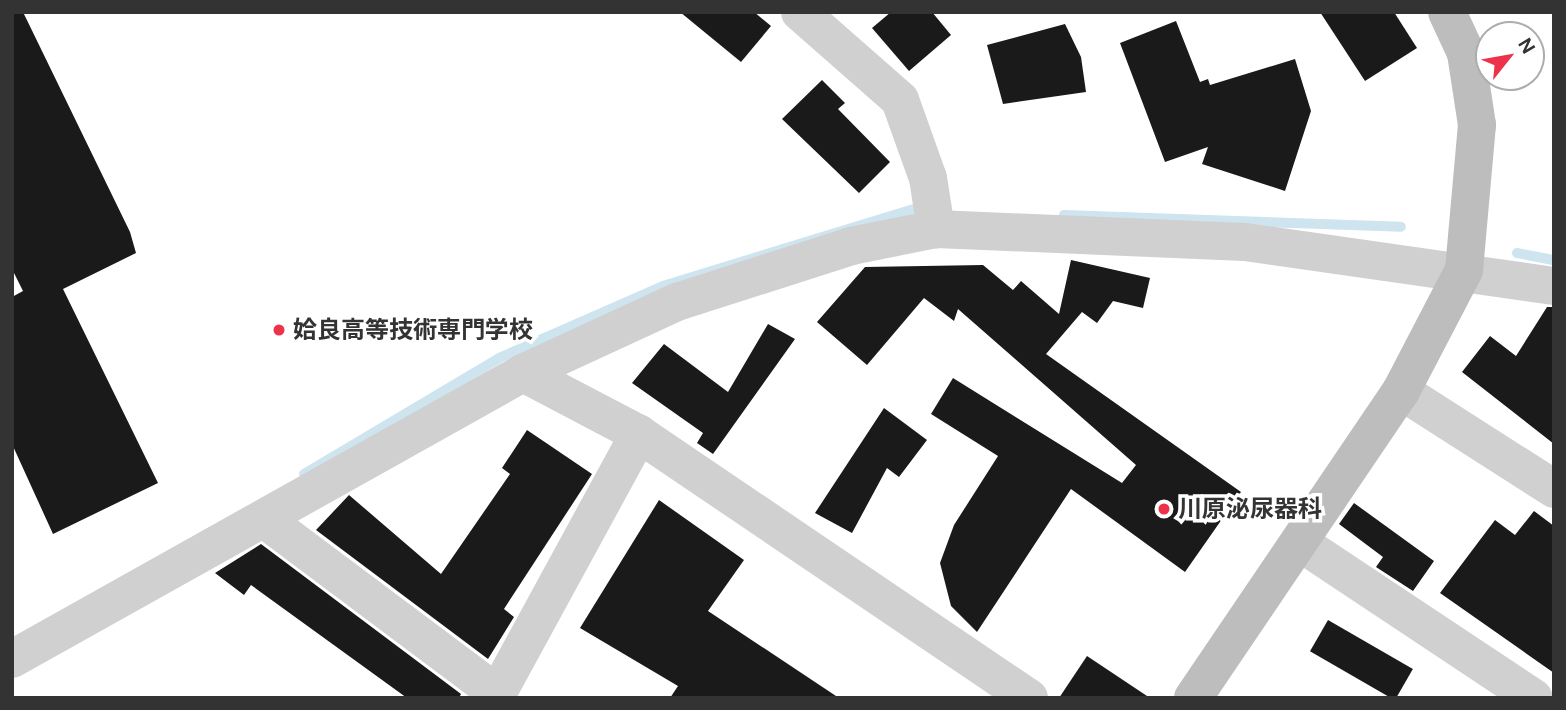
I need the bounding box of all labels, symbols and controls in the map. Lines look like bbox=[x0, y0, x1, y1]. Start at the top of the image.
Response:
north arrow bbox=[1475, 21, 1545, 91]
text: N bbox=[1512, 34, 1541, 58]
place label: 姶良高等技術専門学校 bbox=[293, 316, 533, 344]
marker: 姶良高等技術専門学校 bbox=[271, 322, 287, 338]
place label: 川原泌尿器科 bbox=[1178, 495, 1322, 523]
marker: 川原泌尿器科 bbox=[1156, 501, 1172, 517]

